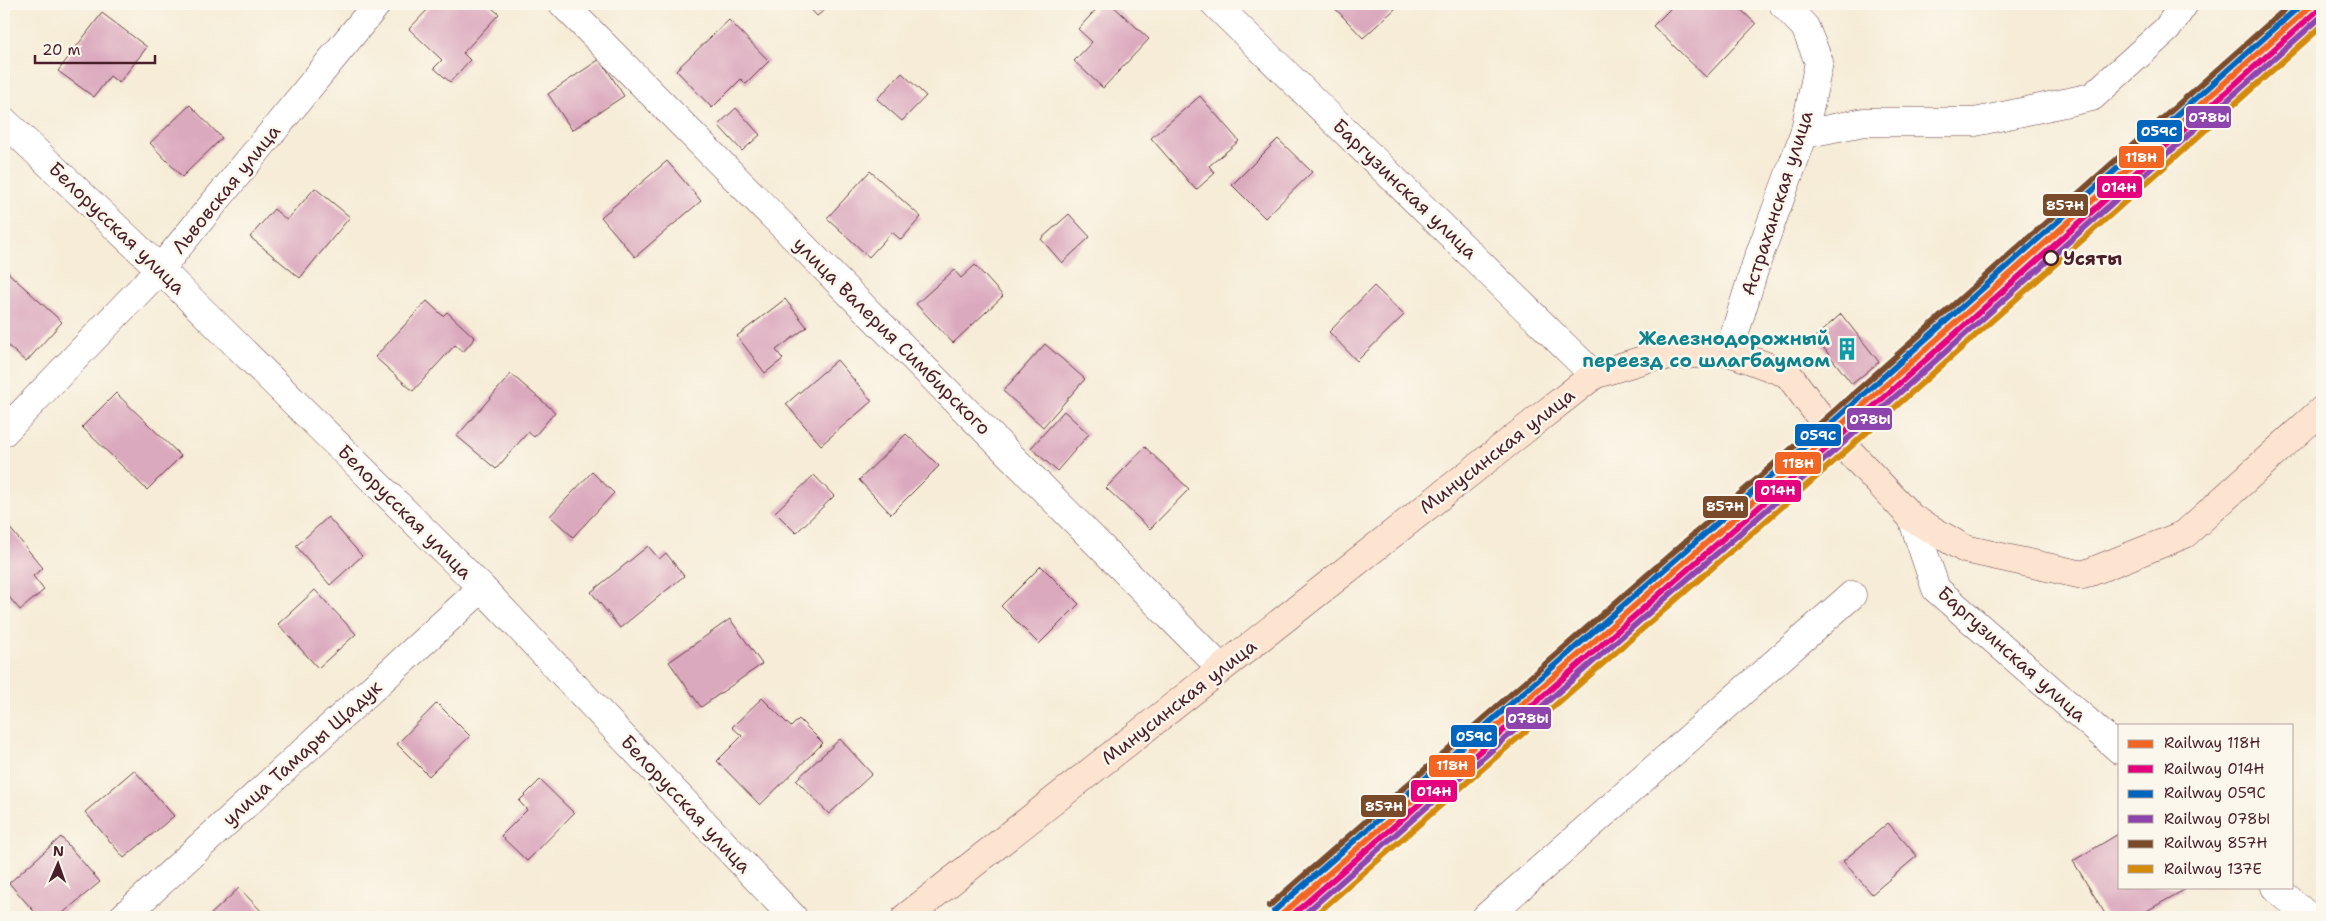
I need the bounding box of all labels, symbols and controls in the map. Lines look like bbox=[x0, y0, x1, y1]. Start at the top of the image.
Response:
scale bar bbox=[35, 32, 155, 64]
text: 20 m bbox=[42, 40, 81, 60]
line badge: 078Ы bbox=[2185, 105, 2232, 129]
street label: Астраханская улица bbox=[1735, 107, 1819, 299]
text: 078Ы bbox=[2188, 108, 2230, 126]
street label: Баргузинская улица bbox=[1327, 113, 1483, 265]
street label: Львовская улица bbox=[166, 119, 286, 259]
line badge: 059С bbox=[2136, 119, 2183, 143]
text: 059С bbox=[2141, 122, 2177, 140]
line badge: 118Н bbox=[2118, 145, 2165, 169]
text: 118Н bbox=[2125, 148, 2157, 166]
street label: Белорусская улица bbox=[43, 156, 191, 300]
line badge: 014Н bbox=[2096, 175, 2143, 199]
text: 014Н bbox=[2101, 178, 2137, 196]
line badge: 857Н bbox=[2042, 193, 2089, 217]
text: 857Н bbox=[2046, 196, 2084, 214]
street label: улица Валерия Симбирского bbox=[788, 232, 996, 440]
place label: Усяты bbox=[2063, 246, 2122, 271]
marker: Усяты bbox=[2043, 250, 2059, 266]
place label: Железнодорожный переезд со шлагбаумом bbox=[1582, 326, 1830, 373]
building icon: Железнодорожный переезд со шлагбаумом bbox=[1834, 336, 1860, 362]
street label: Минусинская улица bbox=[1414, 382, 1580, 520]
line badge: 078Ы bbox=[1846, 407, 1893, 431]
text: 078Ы bbox=[1849, 410, 1891, 428]
line badge: 059С bbox=[1794, 423, 1842, 447]
text: 059С bbox=[1800, 426, 1836, 444]
street label: Белорусская улица bbox=[332, 439, 478, 585]
line badge: 118Н bbox=[1774, 451, 1822, 475]
text: 118Н bbox=[1782, 454, 1814, 472]
line badge: 014Н bbox=[1754, 479, 1802, 503]
text: 014Н bbox=[1760, 481, 1796, 499]
line badge: 857Н bbox=[1702, 495, 1749, 519]
text: 857Н bbox=[1706, 497, 1744, 515]
street label: Баргузинская улица bbox=[1932, 581, 2092, 728]
street label: Минусинская улица bbox=[1096, 633, 1262, 771]
street label: улица Тамары Щадук bbox=[217, 675, 387, 831]
line badge: 078Ы bbox=[1505, 706, 1552, 730]
text: 078Ы bbox=[1507, 709, 1549, 727]
line badge: 059С bbox=[1450, 724, 1498, 748]
legend bbox=[2118, 724, 2294, 888]
text: 059С bbox=[1456, 727, 1492, 745]
street label: Белорусская улица bbox=[615, 729, 757, 879]
text: Railway 118Н bbox=[2164, 733, 2261, 753]
line badge: 118Н bbox=[1428, 754, 1476, 778]
text: 118Н bbox=[1436, 756, 1468, 774]
text: Railway 014Н bbox=[2164, 759, 2264, 779]
line badge: 014Н bbox=[1410, 779, 1458, 803]
text: 014Н bbox=[1416, 782, 1452, 800]
text: Railway 059С bbox=[2164, 783, 2266, 803]
line badge: 857Н bbox=[1360, 794, 1407, 818]
text: 857Н bbox=[1365, 797, 1403, 815]
text: Railway 078Ы bbox=[2164, 809, 2270, 829]
text: Railway 857Н bbox=[2164, 833, 2267, 853]
north arrow bbox=[32, 838, 82, 888]
text: N bbox=[53, 842, 64, 860]
text: Railway 137Е bbox=[2164, 859, 2262, 879]

